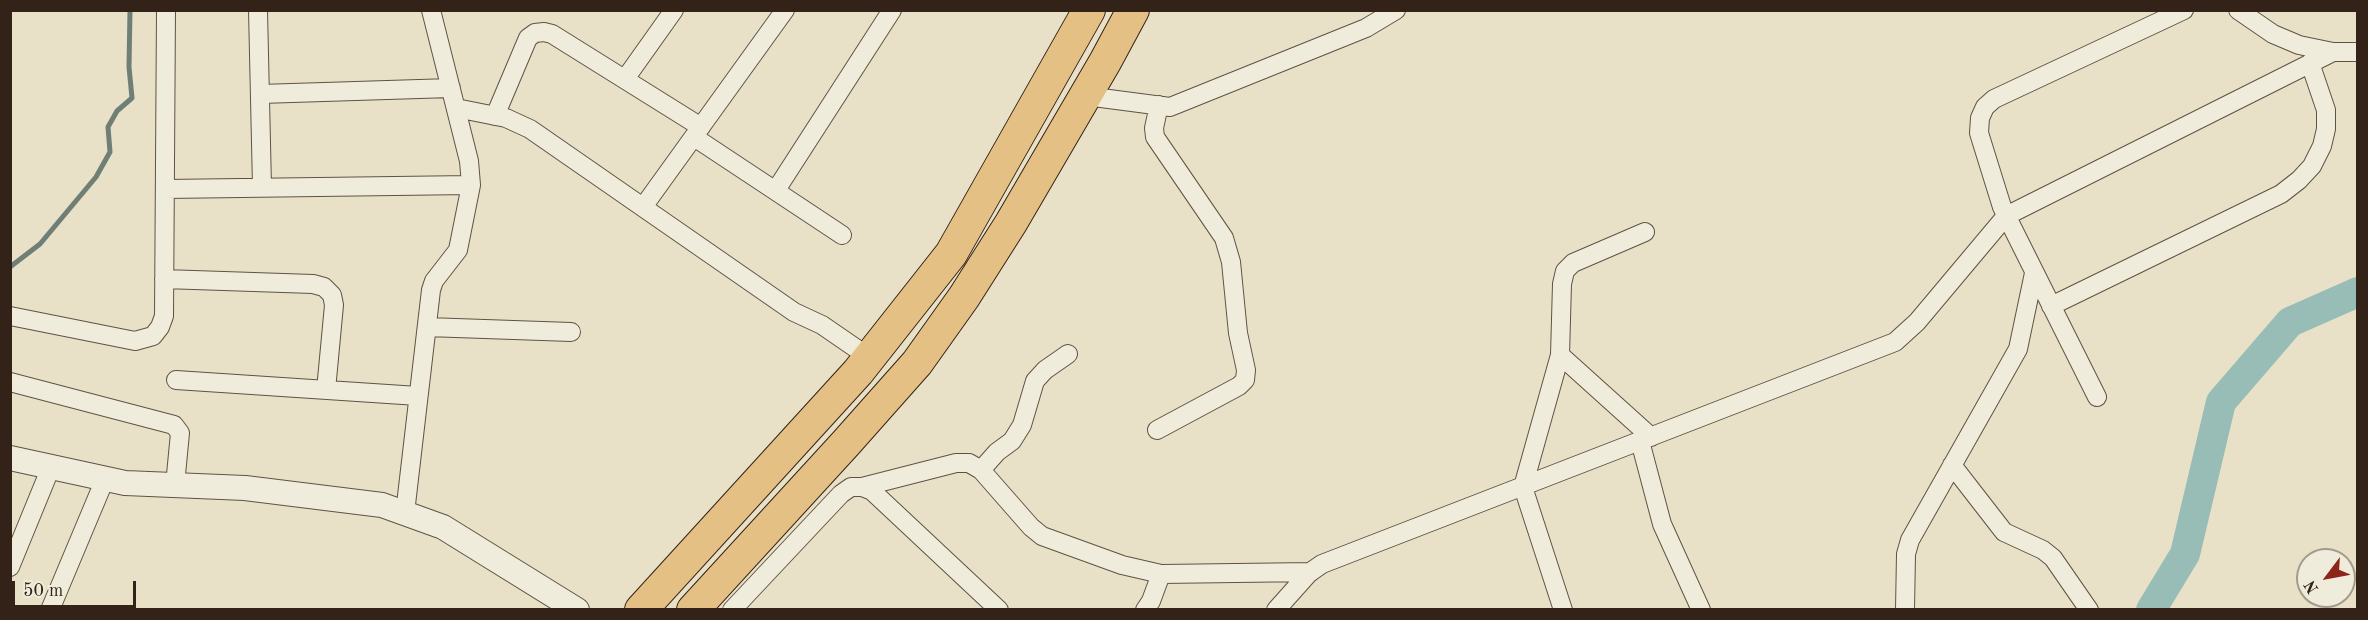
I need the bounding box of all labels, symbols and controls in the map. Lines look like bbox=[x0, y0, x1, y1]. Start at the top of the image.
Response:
north arrow bbox=[2296, 548, 2356, 608]
scale bar bbox=[15, 569, 140, 607]
text: N bbox=[2302, 577, 2322, 596]
text: 50 m bbox=[23, 582, 63, 600]

